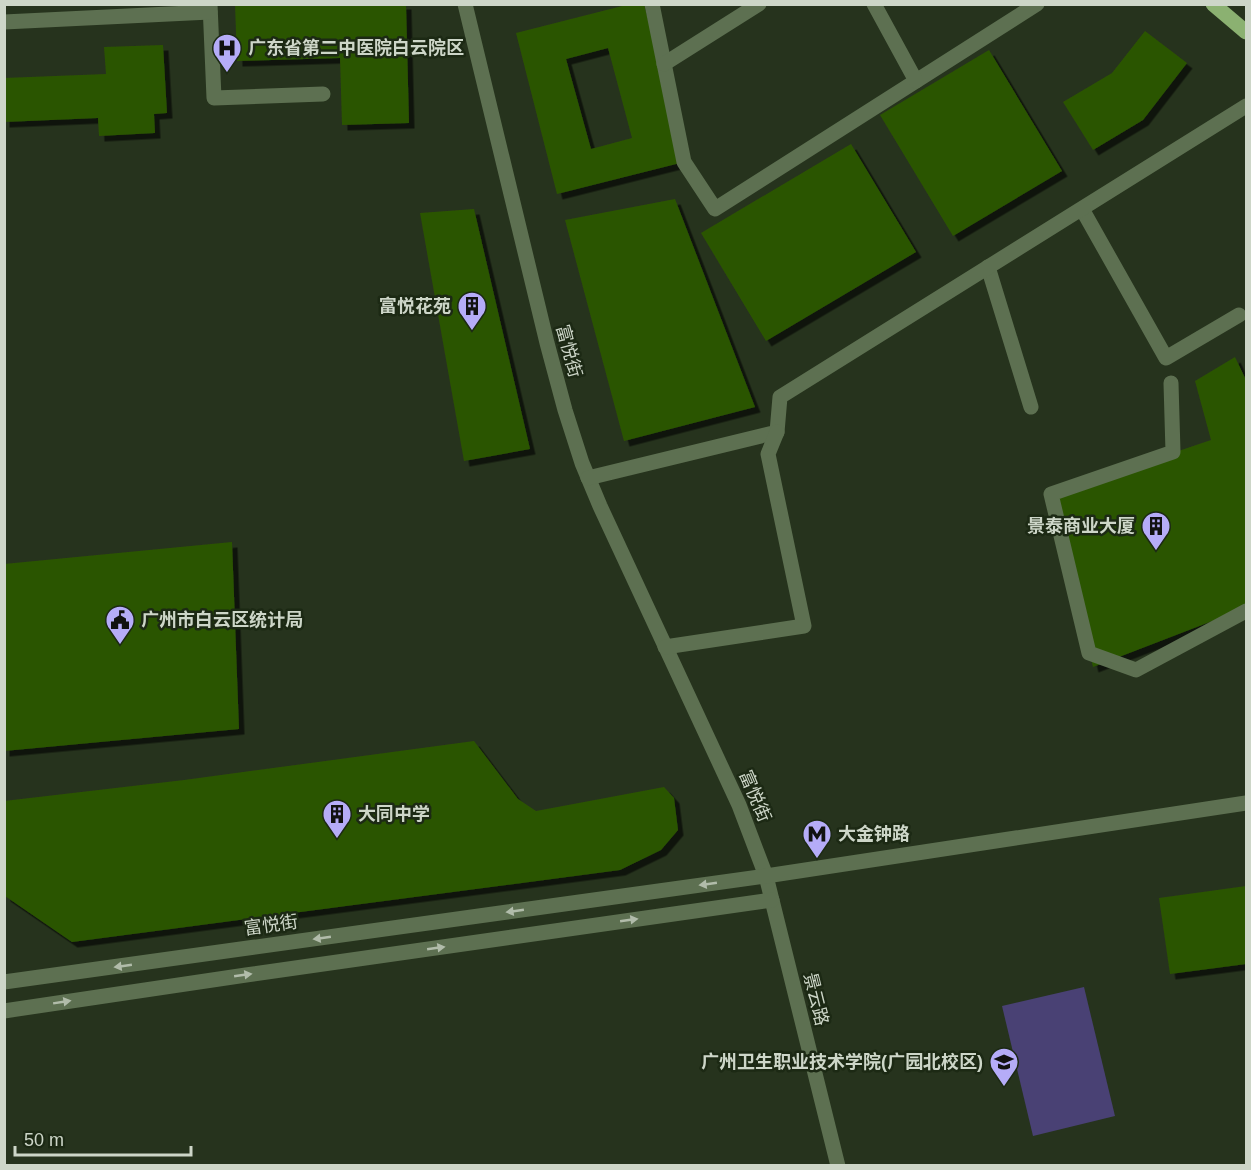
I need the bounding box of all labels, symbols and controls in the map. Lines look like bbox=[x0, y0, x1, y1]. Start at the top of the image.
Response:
hospital icon: 广东省第二中医院白云院区 bbox=[211, 32, 243, 74]
place label: 广东省第二中医院白云院区 bbox=[248, 38, 464, 58]
building icon: 富悦花苑 bbox=[456, 290, 488, 332]
place label: 富悦花苑 bbox=[379, 296, 451, 316]
street label: 富悦街 bbox=[552, 322, 586, 380]
building icon: 景泰商业大厦 bbox=[1140, 510, 1172, 552]
place label: 景泰商业大厦 bbox=[1027, 516, 1135, 536]
public building icon: 广州市白云区统计局 bbox=[104, 604, 136, 646]
place label: 广州市白云区统计局 bbox=[141, 610, 303, 630]
street label: 富悦街 bbox=[735, 767, 775, 825]
building icon: 大同中学 bbox=[321, 798, 353, 840]
place label: 大同中学 bbox=[358, 804, 430, 824]
metro station icon: 大金钟路 bbox=[801, 818, 833, 860]
place label: 大金钟路 bbox=[838, 824, 910, 844]
one-way arrow bbox=[698, 880, 717, 889]
one-way arrow bbox=[505, 907, 524, 916]
street label: 富悦街 bbox=[243, 911, 299, 939]
one-way arrow bbox=[620, 915, 639, 924]
one-way arrow bbox=[312, 933, 331, 943]
one-way arrow bbox=[427, 943, 446, 952]
one-way arrow bbox=[114, 961, 133, 970]
street label: 景云路 bbox=[800, 970, 832, 1028]
one-way arrow bbox=[234, 971, 253, 980]
one-way arrow bbox=[53, 998, 72, 1007]
school or university icon: 广州卫生职业技术学院(广园北校区) bbox=[988, 1046, 1020, 1088]
place label: 广州卫生职业技术学院(广园北校区) bbox=[701, 1052, 983, 1072]
scale bar bbox=[15, 1119, 190, 1157]
text: 50 m bbox=[24, 1130, 64, 1150]

